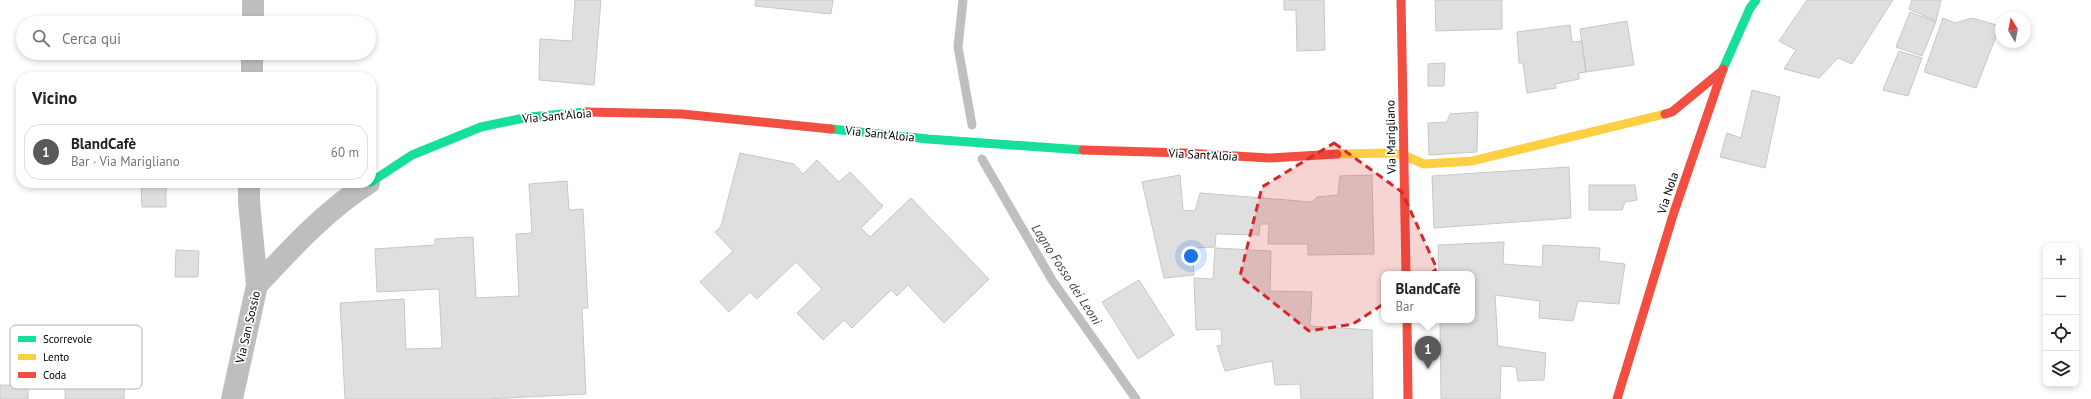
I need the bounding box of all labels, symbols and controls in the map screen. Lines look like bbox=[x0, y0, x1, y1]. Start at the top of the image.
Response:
north arrow bbox=[1995, 12, 2031, 48]
search box bbox=[16, 16, 376, 60]
icon: search bbox=[30, 27, 52, 49]
text: Cerca qui bbox=[62, 29, 121, 48]
text: Vicino bbox=[32, 87, 77, 109]
street label: Via Marigliano bbox=[1382, 100, 1399, 175]
street label: Via Sant'Aloia bbox=[521, 105, 592, 126]
street label: Via Sant'Aloia bbox=[844, 122, 915, 145]
text: BlandCafè bbox=[71, 134, 136, 153]
text: 1 bbox=[42, 144, 50, 161]
text: 60 m bbox=[331, 144, 359, 161]
street label: Via Sant'Aloia bbox=[1167, 145, 1238, 164]
text: Bar · Via Marigliano bbox=[71, 153, 180, 170]
street label: Via Nola bbox=[1653, 170, 1681, 217]
water label: Lagno Fosso dei Leoni bbox=[1028, 221, 1106, 328]
map controls bbox=[2043, 243, 2079, 387]
button: + bbox=[2043, 243, 2079, 279]
your location bbox=[1181, 246, 1201, 266]
popup bbox=[1381, 271, 1475, 323]
text: BlandCafè bbox=[1396, 279, 1461, 298]
button: − bbox=[2043, 279, 2079, 315]
street label: Via San Sossio bbox=[232, 289, 263, 366]
text: Bar bbox=[1396, 298, 1414, 315]
button: locate bbox=[2043, 315, 2079, 351]
legend bbox=[10, 325, 142, 389]
text: Scorrevole bbox=[43, 332, 93, 346]
pin: 1 bbox=[1415, 336, 1441, 369]
text: Lento bbox=[43, 350, 69, 364]
button: layers bbox=[2043, 351, 2079, 387]
text: Coda bbox=[43, 368, 66, 382]

